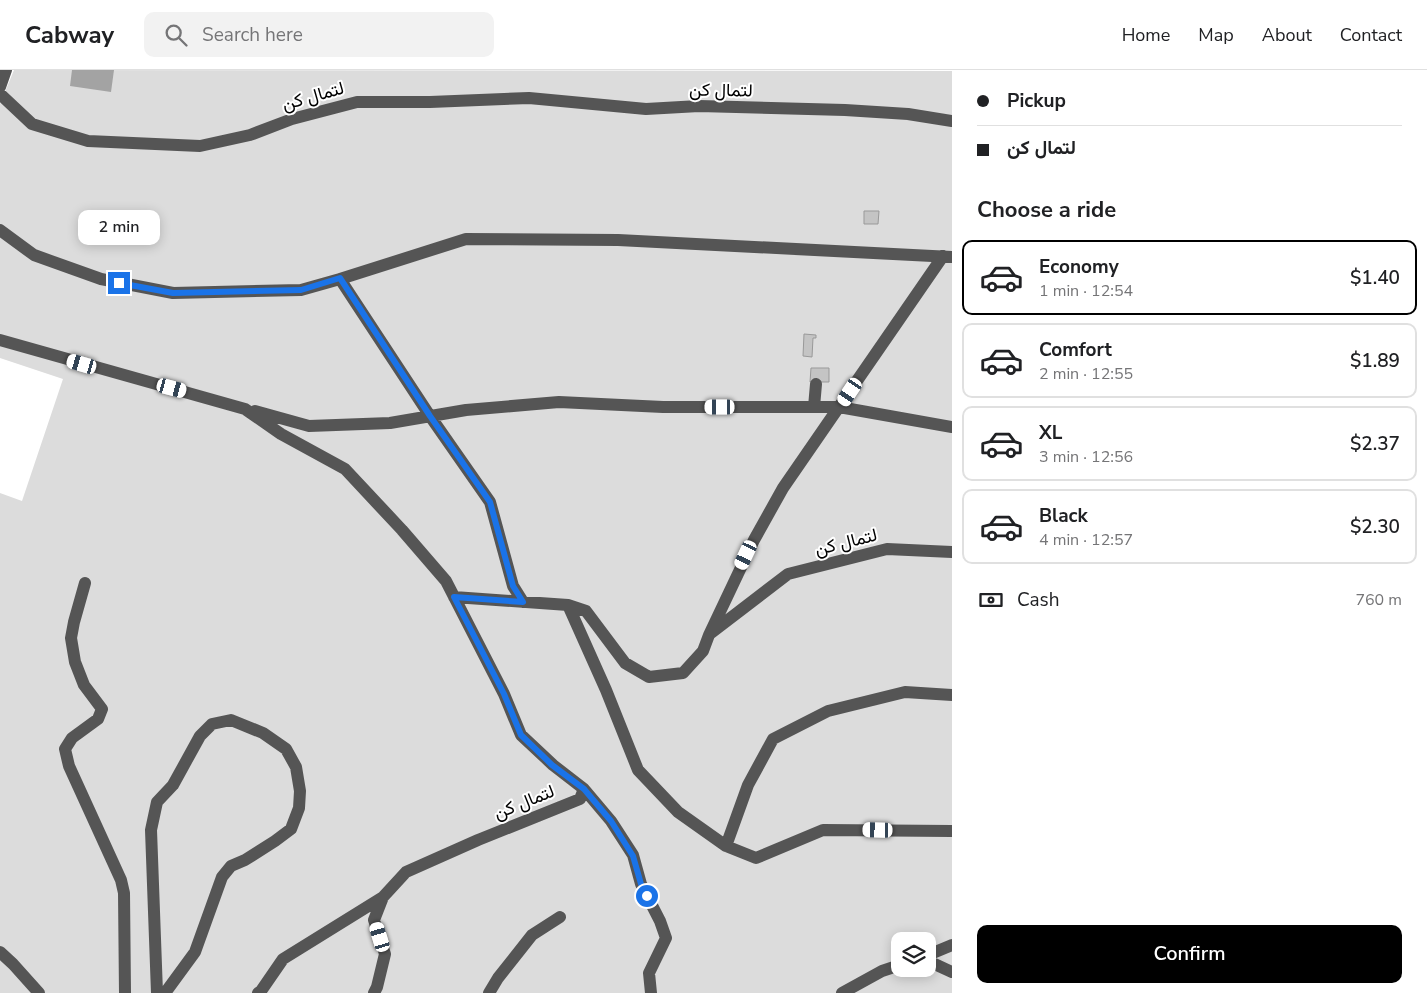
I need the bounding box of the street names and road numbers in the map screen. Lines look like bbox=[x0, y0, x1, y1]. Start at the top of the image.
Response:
street label: لتمال کن bbox=[279, 76, 347, 116]
street label: لتمال کن bbox=[689, 77, 753, 103]
street label: لتمال کن bbox=[812, 523, 880, 561]
street label: لتمال کن bbox=[490, 779, 558, 825]

